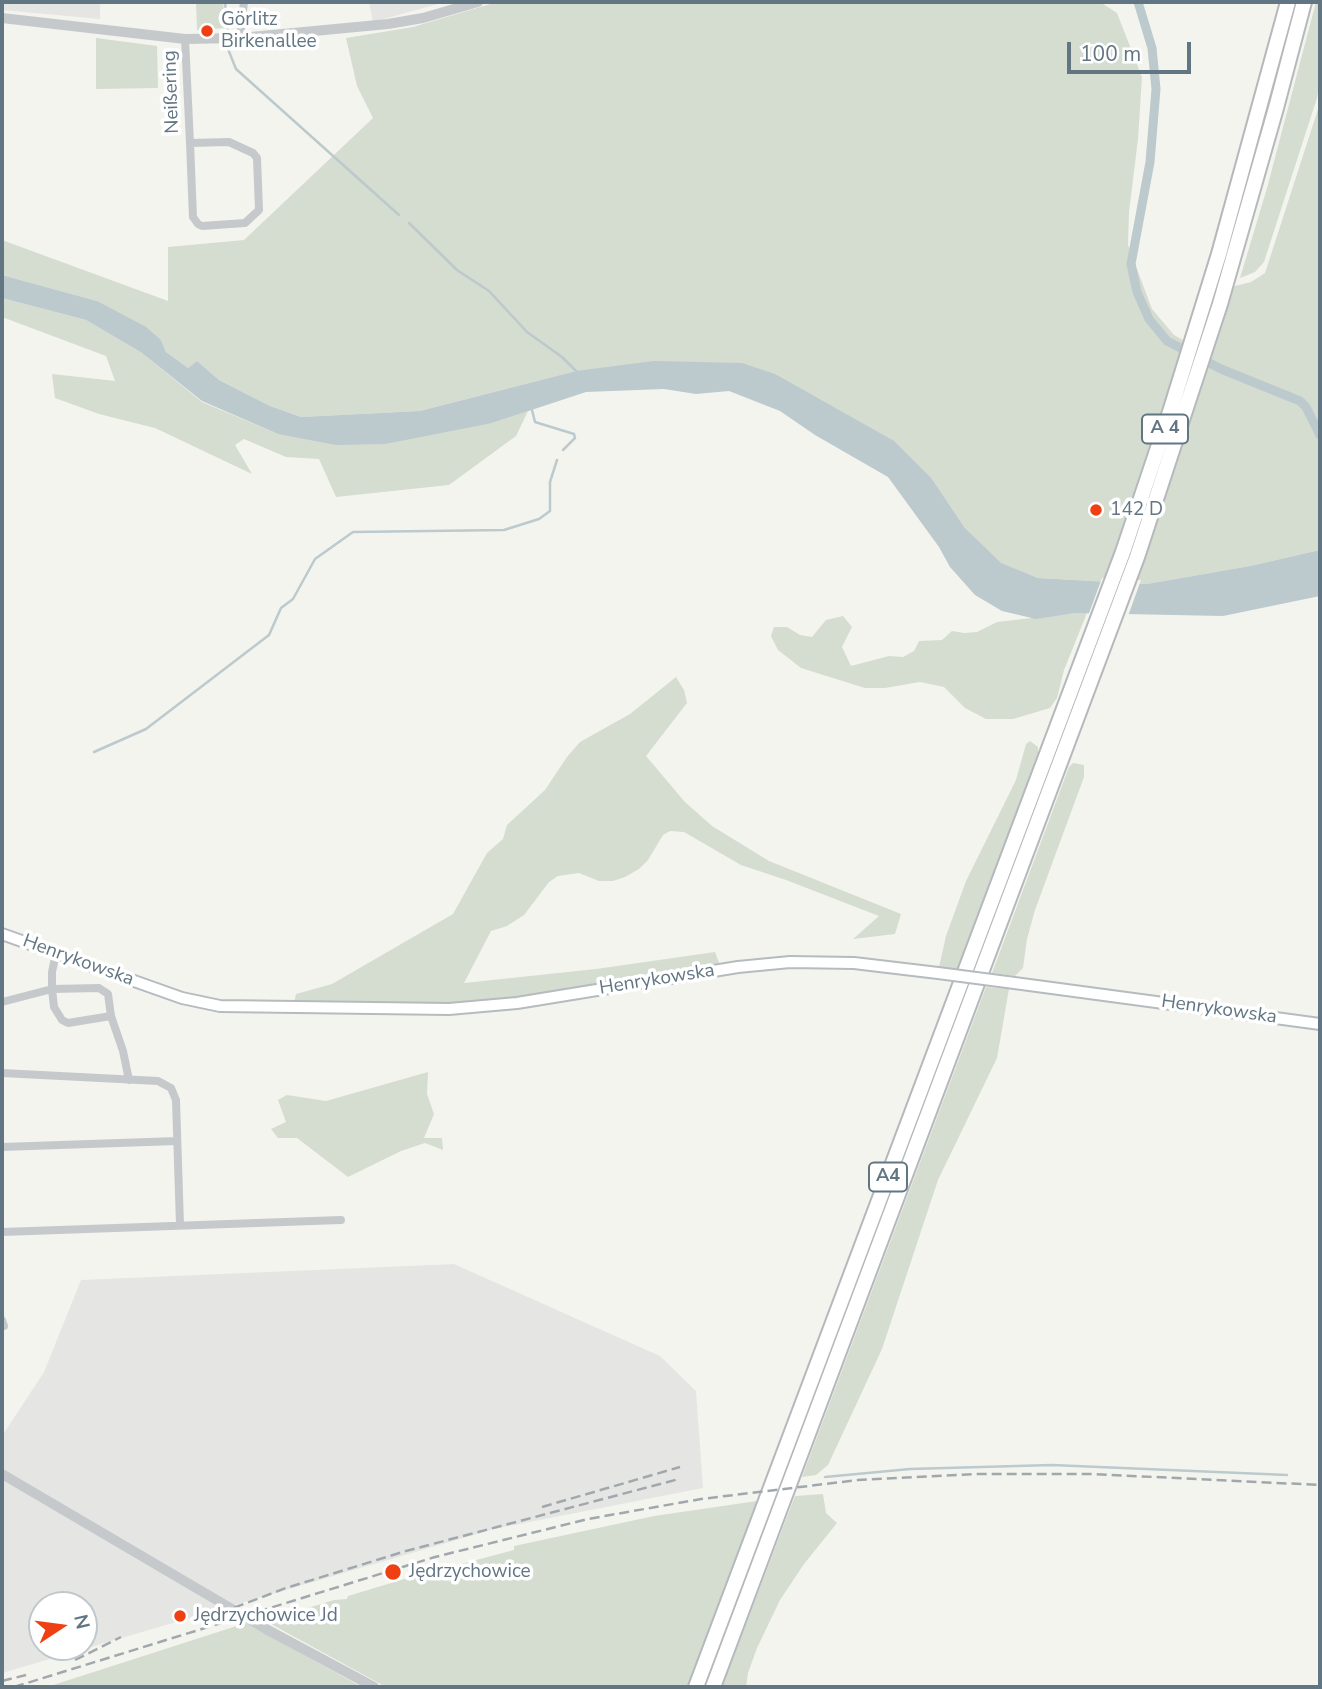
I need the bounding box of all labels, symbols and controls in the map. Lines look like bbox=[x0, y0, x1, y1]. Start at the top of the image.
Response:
place label: Görlitz Birkenallee bbox=[221, 9, 317, 53]
marker: Görlitz Birkenallee bbox=[199, 23, 215, 39]
scale bar bbox=[1070, 28, 1194, 72]
text: 100 m bbox=[1080, 40, 1141, 68]
street label: Neißering bbox=[159, 50, 185, 134]
road number: A 4 bbox=[1142, 414, 1188, 444]
place label: 142 D bbox=[1110, 499, 1163, 521]
marker: 142 D bbox=[1088, 502, 1104, 518]
street label: Henrykowska bbox=[19, 930, 137, 992]
street label: Henrykowska bbox=[598, 960, 716, 1000]
street label: Henrykowska bbox=[1160, 991, 1278, 1029]
road number: A4 bbox=[869, 1162, 907, 1192]
place label: Jędrzychowice bbox=[409, 1561, 531, 1583]
marker: Jędrzychowice bbox=[383, 1562, 403, 1582]
north arrow bbox=[28, 1591, 98, 1661]
place label: Jędrzychowice Jd bbox=[194, 1605, 338, 1627]
marker: Jędrzychowice Jd bbox=[172, 1608, 188, 1624]
text: N bbox=[67, 1612, 96, 1632]

